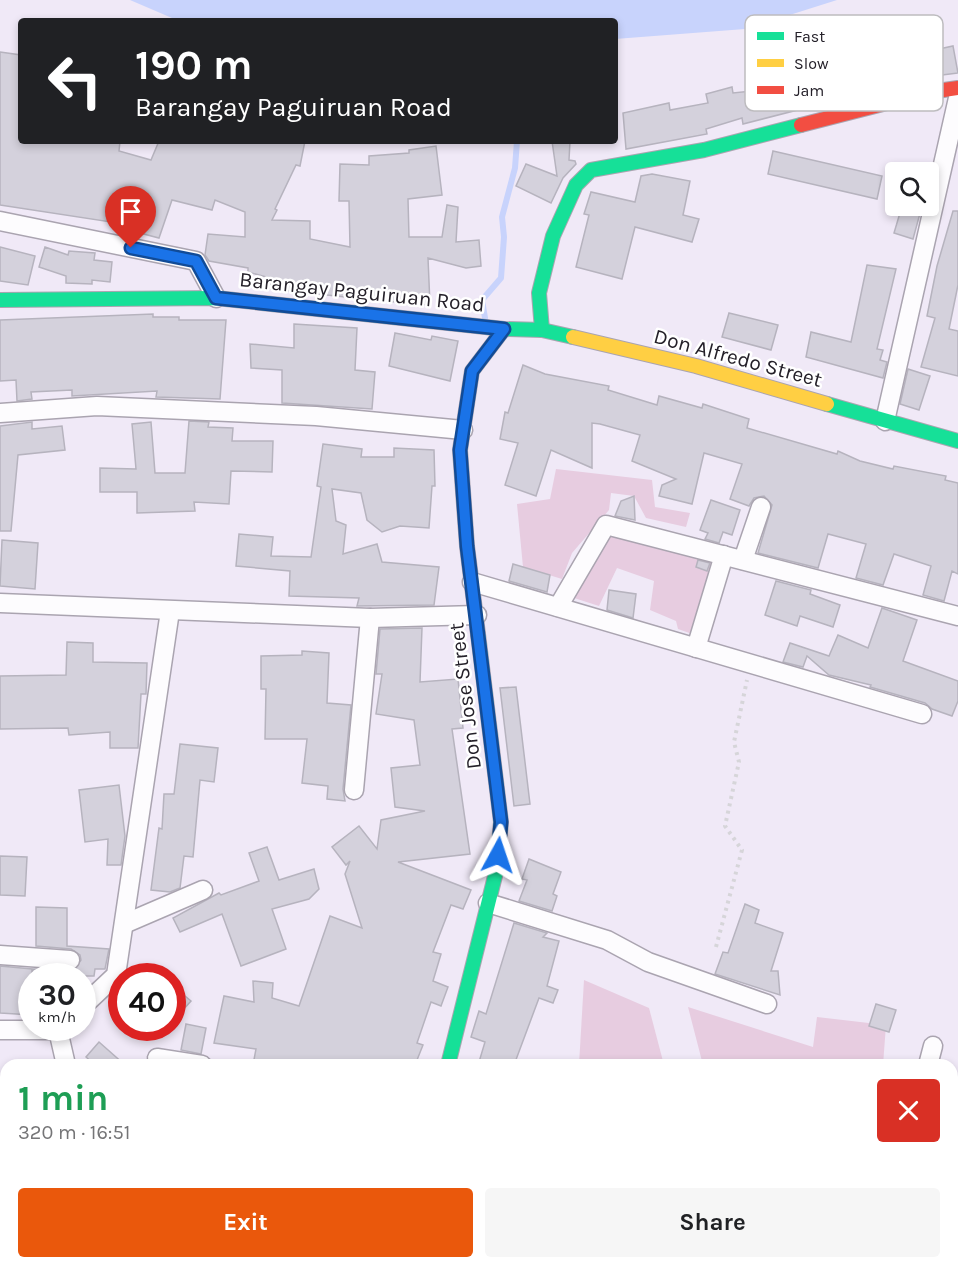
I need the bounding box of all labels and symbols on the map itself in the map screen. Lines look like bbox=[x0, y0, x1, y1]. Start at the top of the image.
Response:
legend bbox=[745, 15, 943, 111]
text: Fast bbox=[794, 27, 825, 46]
text: Slow bbox=[794, 54, 829, 73]
text: Jam bbox=[794, 81, 824, 100]
pin bbox=[105, 186, 156, 248]
street label: Barangay Paguiruan Road bbox=[238, 267, 486, 317]
street label: Don Alfredo Street bbox=[651, 324, 825, 392]
street label: Don Jose Street bbox=[444, 621, 486, 771]
position arrow bbox=[466, 823, 530, 887]
speed limit sign: 40 bbox=[108, 963, 186, 1041]

